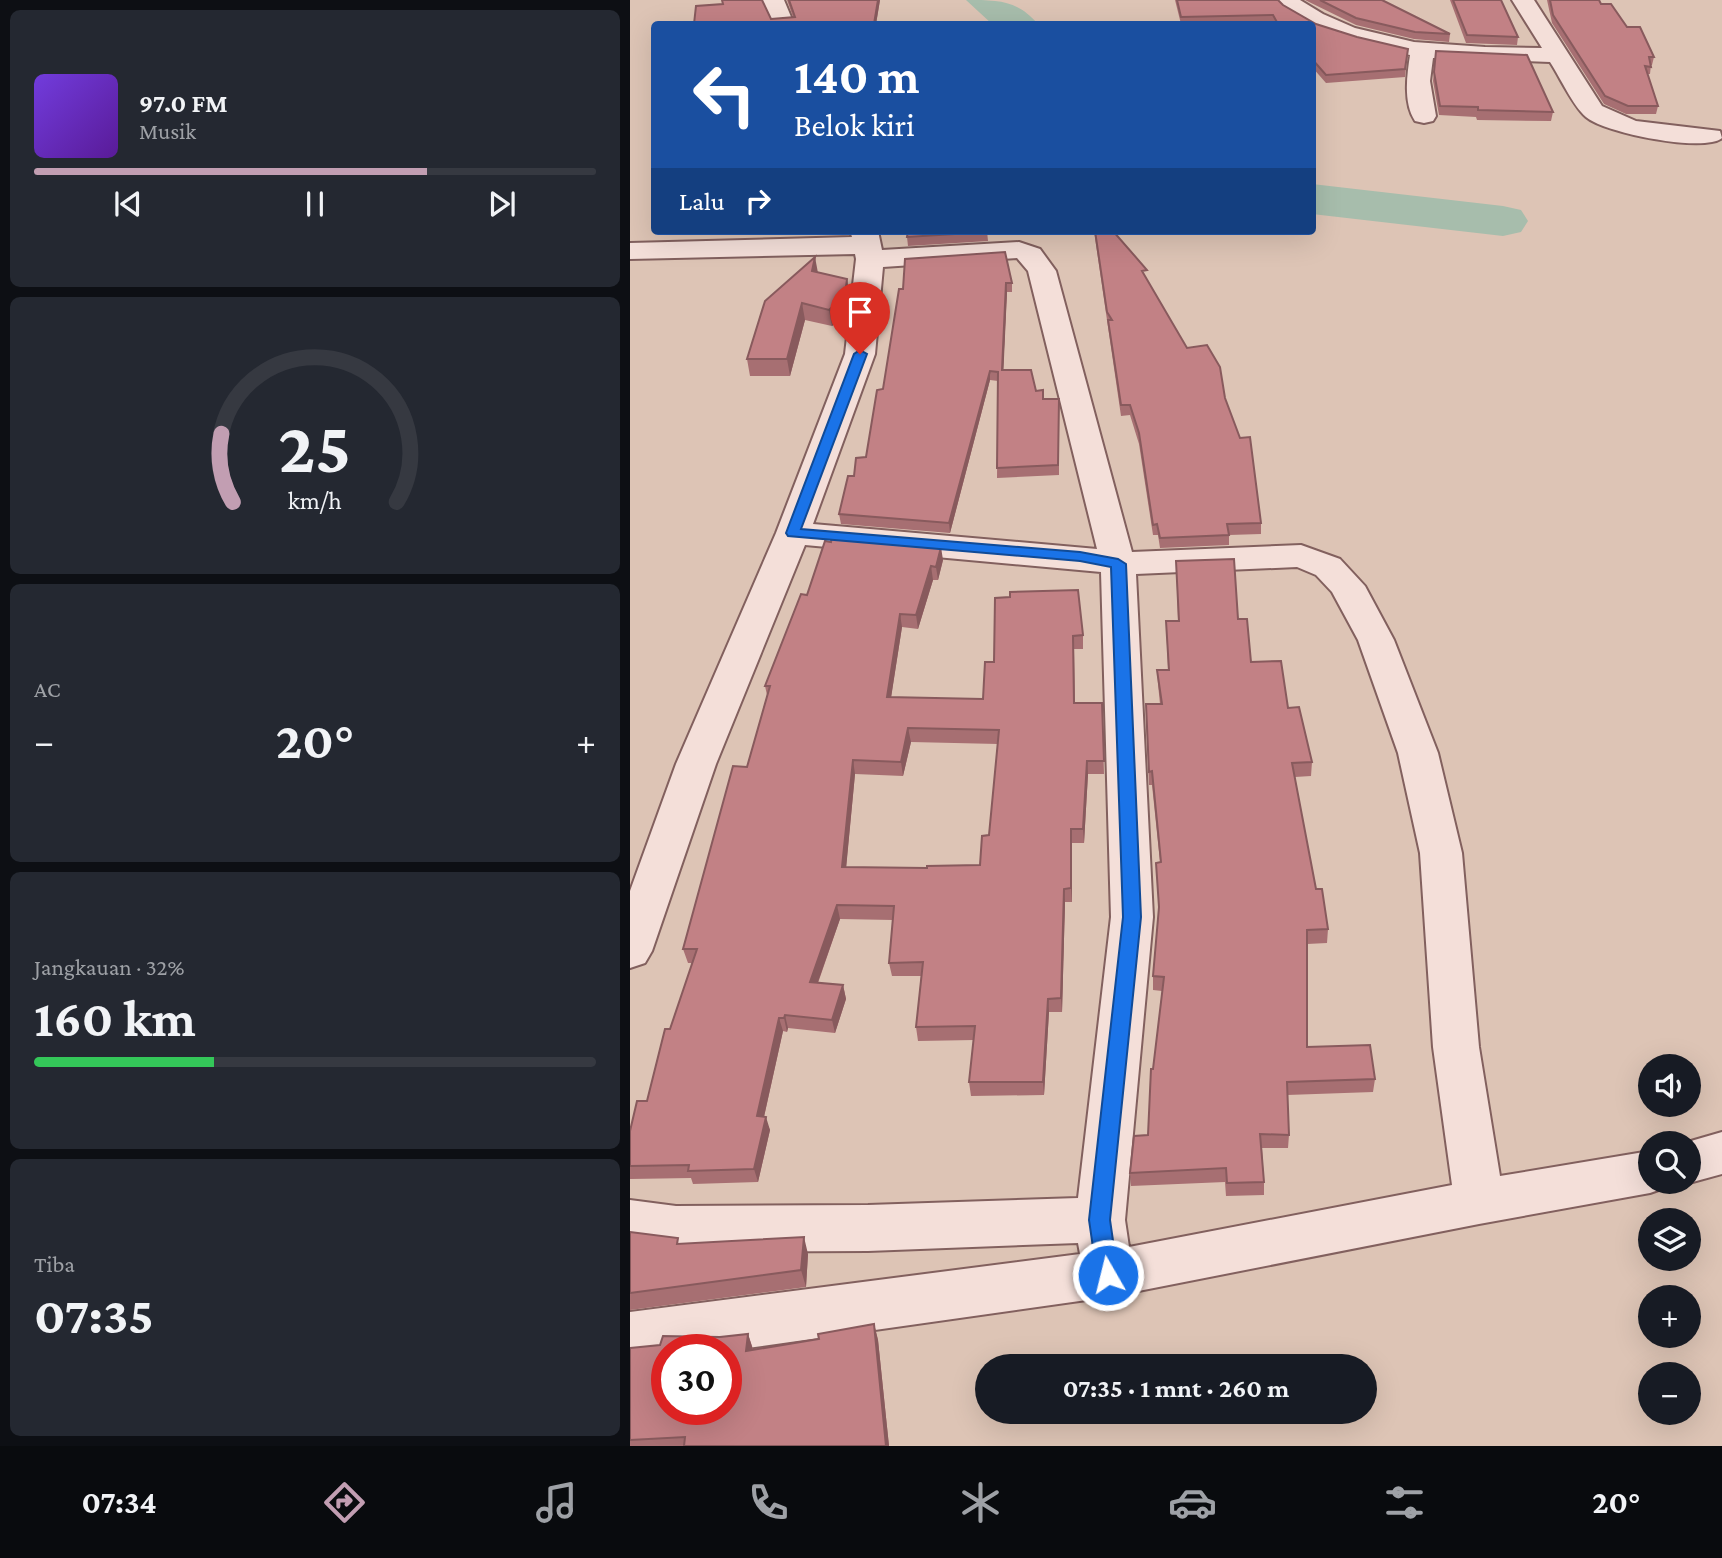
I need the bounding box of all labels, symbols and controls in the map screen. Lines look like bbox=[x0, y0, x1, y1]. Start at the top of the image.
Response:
icon: left bbox=[679, 49, 770, 140]
text: 140 m bbox=[794, 49, 919, 104]
text: 97.0 FM bbox=[139, 89, 228, 118]
text: Belok kiri bbox=[794, 107, 915, 143]
text: Musik bbox=[139, 118, 196, 144]
icon: right bbox=[739, 182, 777, 220]
icon: previous bbox=[109, 185, 147, 223]
icon: pause bbox=[296, 185, 334, 223]
icon: next bbox=[483, 185, 521, 223]
text: Lalu bbox=[679, 187, 725, 216]
pin bbox=[830, 282, 890, 354]
icon: arrive bbox=[841, 293, 879, 331]
text: 25 bbox=[279, 407, 351, 488]
text: km/h bbox=[288, 487, 342, 514]
text: AC bbox=[34, 676, 61, 702]
text: 20° bbox=[276, 711, 354, 769]
text: − bbox=[34, 720, 54, 762]
text: + bbox=[576, 720, 596, 762]
text: Jangkauan · 32% bbox=[34, 954, 185, 980]
text: 160 km bbox=[34, 989, 196, 1047]
map controls bbox=[1638, 1054, 1701, 1425]
button: sound bbox=[1638, 1054, 1701, 1117]
button: search bbox=[1638, 1131, 1701, 1194]
button: layers bbox=[1638, 1208, 1701, 1271]
position arrow bbox=[1071, 1238, 1145, 1312]
text: Tiba bbox=[34, 1251, 75, 1277]
button: + bbox=[1638, 1285, 1701, 1348]
text: 07:35 bbox=[34, 1286, 154, 1344]
speed limit sign: 30 bbox=[651, 1334, 742, 1425]
button: − bbox=[1638, 1362, 1701, 1425]
text: 07:35 · 1 mnt · 260 m bbox=[1063, 1374, 1289, 1403]
icon: directions bbox=[320, 1478, 369, 1527]
icon: music bbox=[532, 1478, 581, 1527]
icon: phone bbox=[744, 1478, 793, 1527]
icon: climate bbox=[956, 1478, 1005, 1527]
icon: car bbox=[1168, 1478, 1217, 1527]
icon: filters bbox=[1380, 1478, 1429, 1527]
text: 07:34 bbox=[82, 1484, 157, 1520]
text: 20° bbox=[1592, 1484, 1640, 1520]

